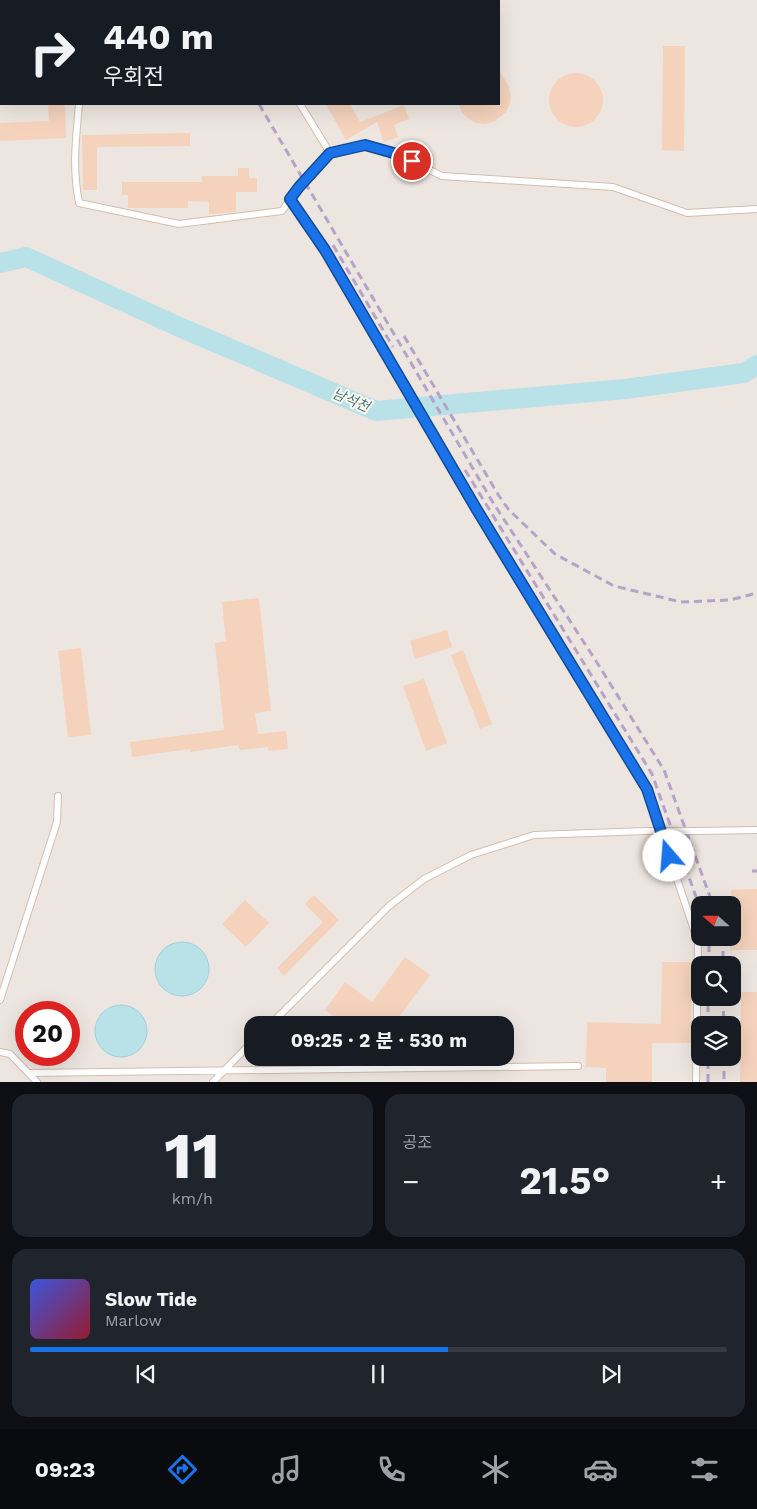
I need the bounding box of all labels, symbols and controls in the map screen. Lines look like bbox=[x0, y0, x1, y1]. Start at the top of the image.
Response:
text: 440 m bbox=[103, 16, 214, 58]
icon: right bbox=[20, 20, 85, 85]
text: 우회전 bbox=[103, 64, 164, 89]
pin bbox=[391, 140, 433, 182]
icon: arrive bbox=[398, 147, 426, 175]
water label: 남석천 bbox=[330, 385, 373, 415]
position arrow bbox=[642, 829, 694, 881]
north arrow bbox=[691, 896, 741, 946]
map controls bbox=[691, 896, 741, 1066]
button: search bbox=[691, 956, 741, 1006]
speed limit sign: 20 bbox=[15, 1001, 80, 1066]
button: layers bbox=[691, 1016, 741, 1066]
text: 09:25 · 2 분 · 530 m bbox=[291, 1029, 467, 1052]
text: 11 bbox=[164, 1118, 220, 1194]
text: 공조 bbox=[403, 1133, 432, 1152]
text: 21.5° bbox=[519, 1159, 610, 1203]
text: − bbox=[403, 1165, 419, 1198]
text: + bbox=[710, 1165, 727, 1198]
text: km/h bbox=[172, 1189, 213, 1208]
text: Slow Tide bbox=[105, 1288, 197, 1311]
text: Marlow bbox=[105, 1311, 162, 1330]
icon: previous bbox=[132, 1360, 160, 1388]
icon: pause bbox=[364, 1360, 392, 1388]
icon: next bbox=[597, 1360, 625, 1388]
icon: directions bbox=[165, 1452, 200, 1487]
icon: music bbox=[269, 1452, 304, 1487]
icon: phone bbox=[374, 1452, 409, 1487]
icon: climate bbox=[478, 1452, 513, 1487]
icon: car bbox=[583, 1452, 618, 1487]
icon: filters bbox=[687, 1452, 722, 1487]
text: 09:23 bbox=[35, 1457, 95, 1482]

